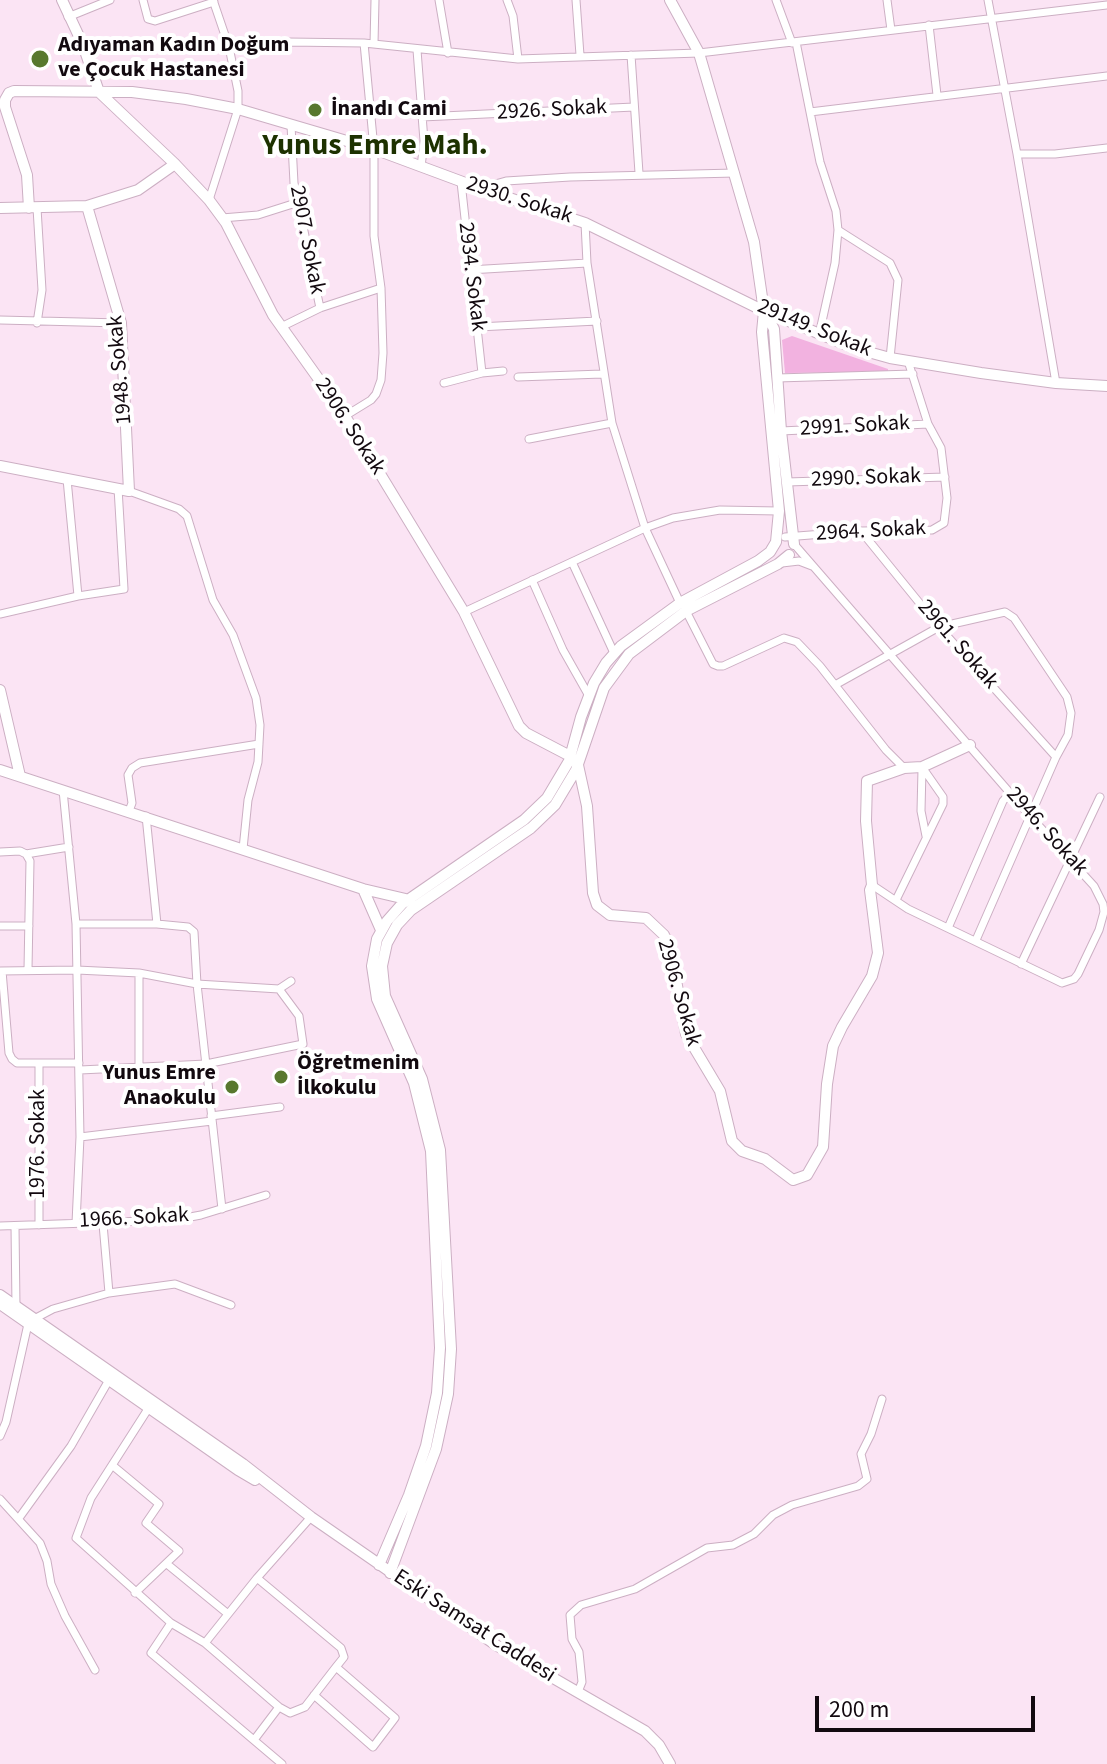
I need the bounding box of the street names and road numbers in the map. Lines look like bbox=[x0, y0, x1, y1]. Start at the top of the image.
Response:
street label: 2926. Sokak bbox=[496, 95, 608, 127]
street label: 2930. Sokak bbox=[463, 171, 575, 231]
street label: 2907. Sokak bbox=[283, 184, 329, 296]
street label: 2934. Sokak bbox=[451, 221, 491, 333]
street label: 29149. Sokak bbox=[753, 294, 875, 364]
street label: 1948. Sokak bbox=[103, 314, 139, 426]
street label: 2906. Sokak bbox=[308, 374, 390, 480]
street label: 2991. Sokak bbox=[799, 411, 911, 443]
street label: 2990. Sokak bbox=[811, 464, 921, 494]
street label: 2964. Sokak bbox=[815, 516, 927, 548]
street label: 2961. Sokak bbox=[911, 595, 1003, 695]
street label: 2946. Sokak bbox=[999, 782, 1093, 882]
street label: 2906. Sokak bbox=[650, 937, 706, 1049]
street label: 1976. Sokak bbox=[26, 1089, 52, 1199]
street label: 1966. Sokak bbox=[78, 1203, 190, 1235]
street label: Eski Samsat Caddesi bbox=[388, 1565, 560, 1689]

